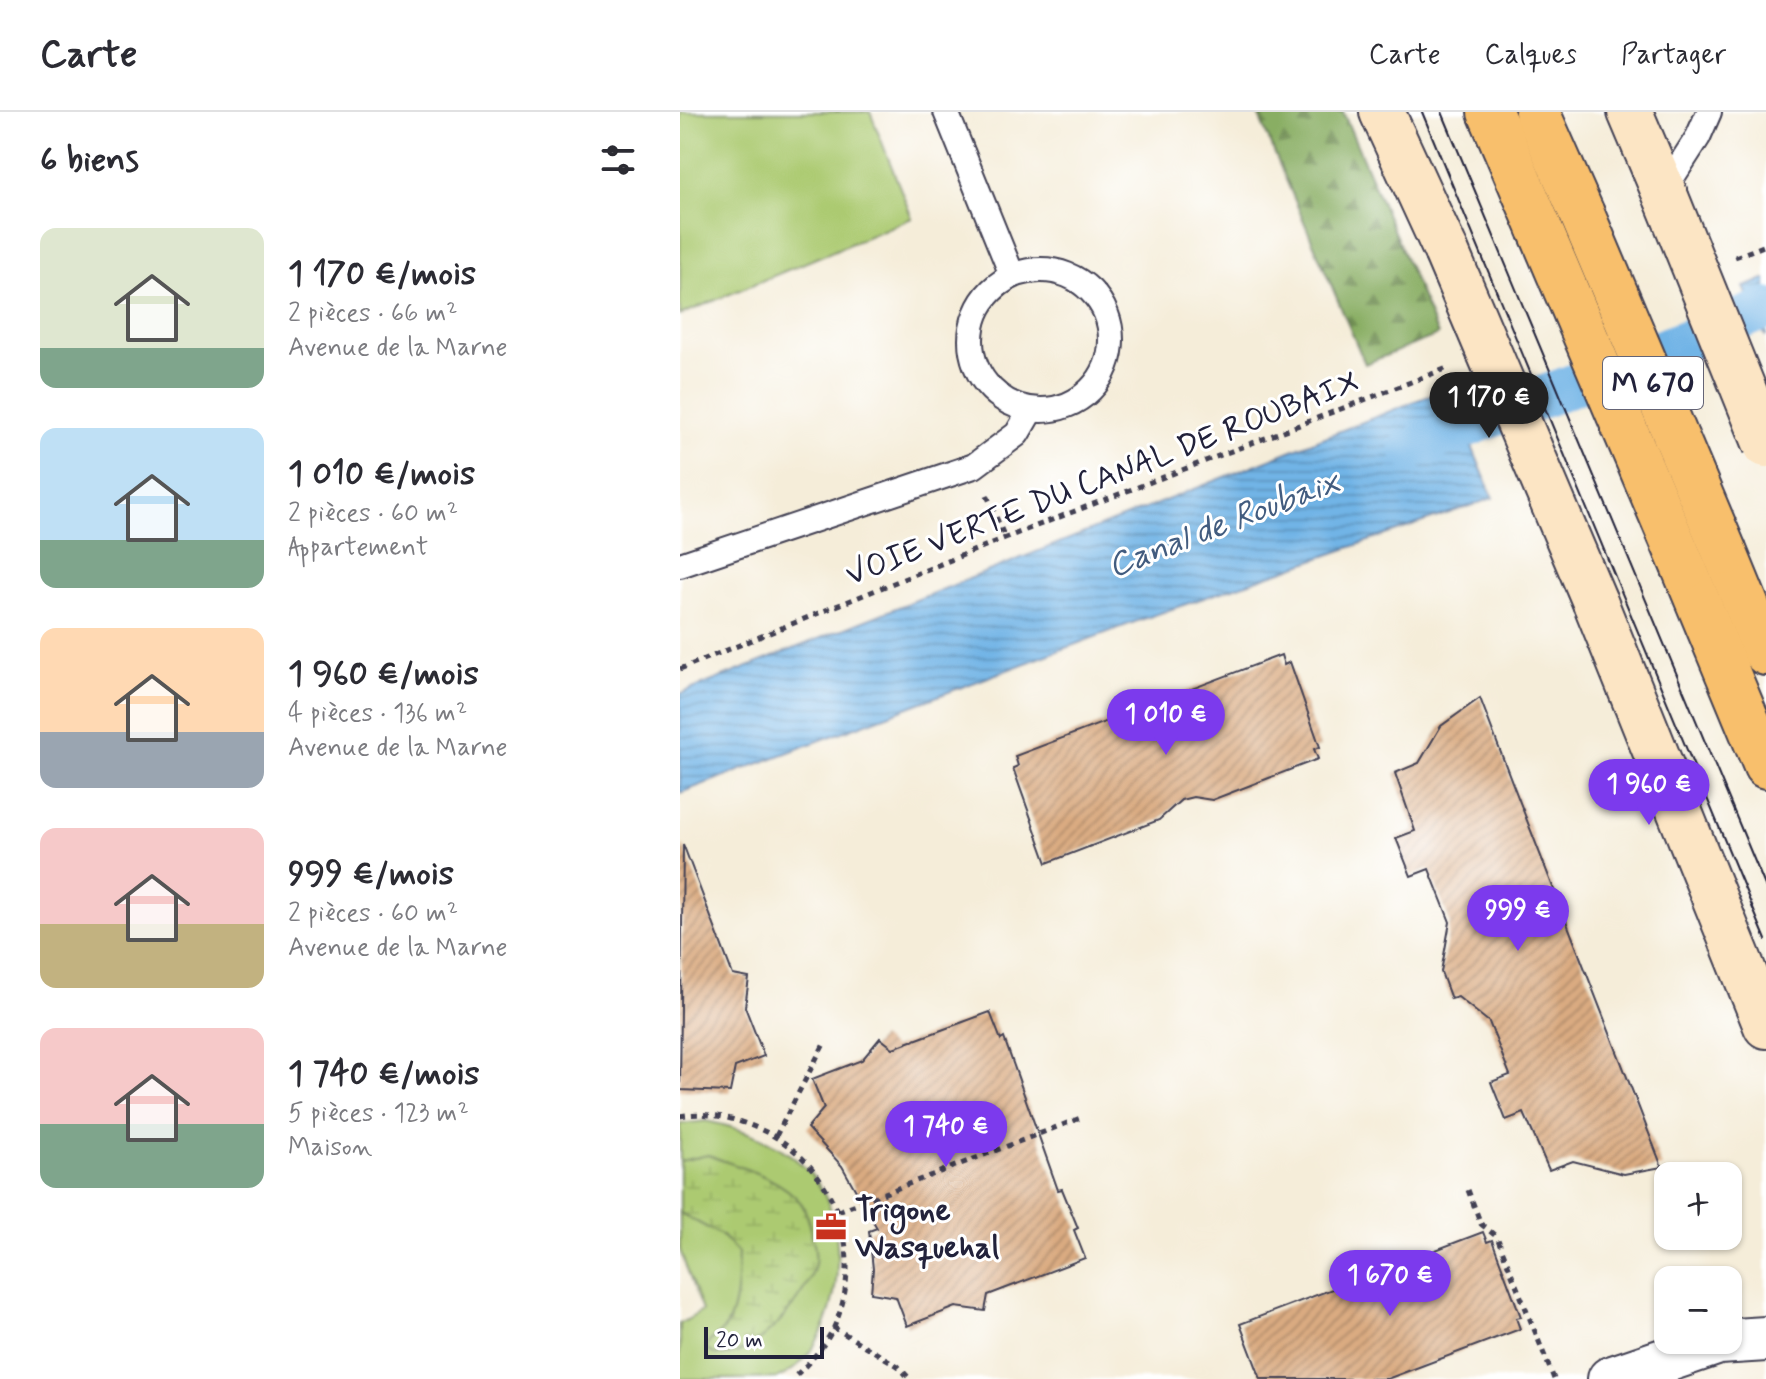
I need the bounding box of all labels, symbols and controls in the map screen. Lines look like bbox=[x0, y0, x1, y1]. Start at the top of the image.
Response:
text: Carte bbox=[40, 31, 137, 80]
text: Carte bbox=[1369, 37, 1441, 74]
text: Calques bbox=[1485, 37, 1577, 74]
text: Partager bbox=[1621, 37, 1726, 74]
text: 6 biens bbox=[40, 138, 139, 183]
icon: filters bbox=[596, 138, 640, 182]
text: 1 170 €/mois bbox=[288, 252, 476, 297]
icon: home bbox=[104, 260, 200, 356]
text: 2 pièces · 66 m² bbox=[288, 297, 458, 331]
text: Avenue de la Marne bbox=[288, 331, 508, 365]
road number: M 670 bbox=[1603, 357, 1703, 409]
street label: VOIE VERTE DU CANAL DE ROUBAIX bbox=[840, 361, 1366, 597]
pin: 1 170 € bbox=[1415, 372, 1563, 440]
text: 1 170 € bbox=[1448, 381, 1530, 415]
text: 1 010 €/mois bbox=[288, 452, 475, 497]
water label: Canal de Roubaix bbox=[1101, 459, 1348, 589]
icon: home bbox=[104, 460, 200, 556]
text: 2 pièces · 60 m² bbox=[288, 497, 458, 531]
text: Appartement bbox=[288, 531, 428, 565]
text: 1 960 €/mois bbox=[288, 652, 479, 697]
icon: home bbox=[104, 660, 200, 756]
pin: 1 010 € bbox=[1092, 689, 1240, 757]
text: 4 pièces · 136 m² bbox=[288, 697, 467, 731]
text: 1 010 € bbox=[1125, 698, 1207, 732]
text: Avenue de la Marne bbox=[288, 731, 508, 765]
pin: 1 960 € bbox=[1575, 759, 1723, 827]
text: 1 960 € bbox=[1606, 768, 1692, 802]
text: 999 €/mois bbox=[288, 852, 454, 897]
icon: home bbox=[104, 860, 200, 956]
pin: 999 € bbox=[1462, 885, 1574, 953]
text: 999 € bbox=[1485, 894, 1551, 928]
text: 2 pièces · 60 m² bbox=[288, 897, 458, 931]
text: Avenue de la Marne bbox=[288, 931, 508, 965]
text: 1 740 €/mois bbox=[288, 1052, 480, 1097]
icon: home bbox=[104, 1060, 200, 1156]
text: 5 pièces · 123 m² bbox=[288, 1097, 469, 1131]
pin: 1 740 € bbox=[872, 1101, 1020, 1169]
text: 1 740 € bbox=[903, 1110, 989, 1144]
text: Maison bbox=[288, 1131, 372, 1165]
map controls bbox=[1654, 1162, 1742, 1354]
button: + bbox=[1654, 1162, 1742, 1250]
place label: Trigone Wasquehal bbox=[855, 1190, 1000, 1270]
office icon: Trigone Wasquehal bbox=[814, 1210, 848, 1244]
pin: 1 670 € bbox=[1316, 1250, 1464, 1318]
text: 1 670 € bbox=[1347, 1259, 1433, 1293]
button: − bbox=[1654, 1266, 1742, 1354]
scale bar bbox=[704, 1323, 824, 1359]
text: 20 m bbox=[716, 1327, 763, 1355]

